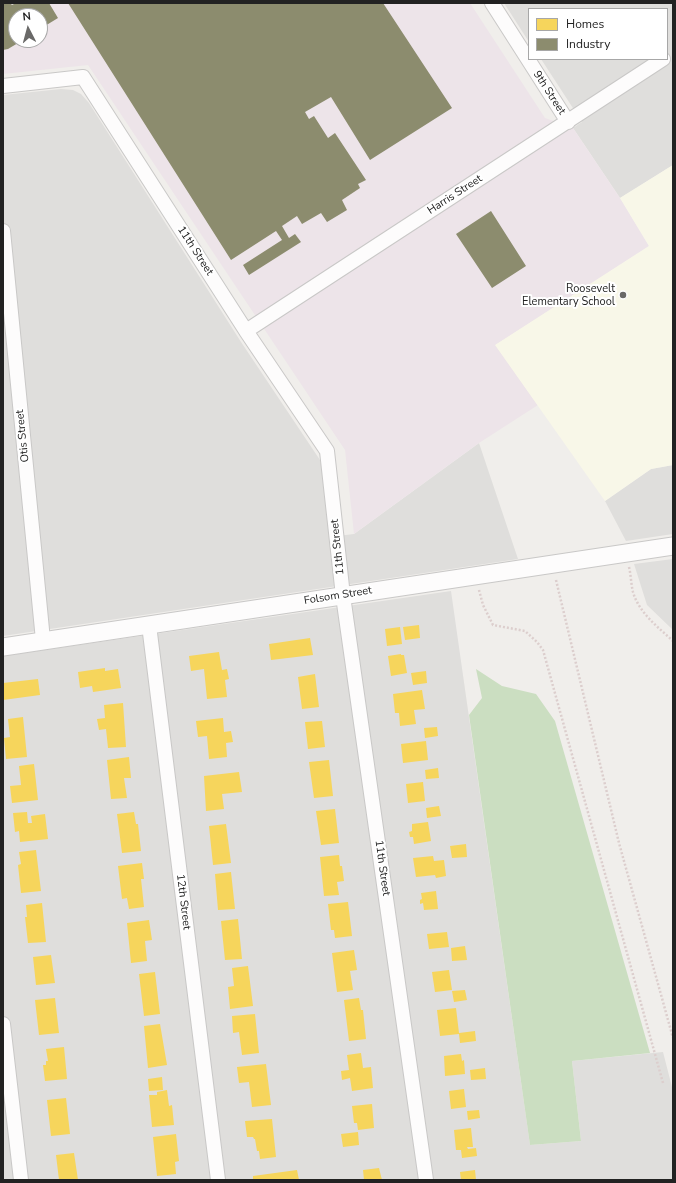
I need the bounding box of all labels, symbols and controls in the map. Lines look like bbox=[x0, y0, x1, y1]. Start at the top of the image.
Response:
north arrow bbox=[8, 8, 48, 48]
legend bbox=[528, 8, 668, 60]
text: N bbox=[22, 9, 32, 24]
text: Homes bbox=[566, 16, 604, 32]
text: Industry bbox=[566, 36, 610, 52]
street label: 9th Street bbox=[530, 69, 568, 117]
street label: Harris Street bbox=[425, 172, 485, 218]
street label: 11th Street bbox=[174, 224, 216, 278]
place label: Roosevelt Elementary School bbox=[522, 282, 615, 308]
marker: Roosevelt Elementary School bbox=[618, 290, 628, 300]
street label: Otis Street bbox=[14, 409, 32, 463]
street label: 11th Street bbox=[329, 518, 347, 576]
street label: Folsom Street bbox=[303, 584, 373, 608]
street label: 11th Street bbox=[372, 839, 392, 897]
street label: 12th Street bbox=[173, 873, 193, 931]

